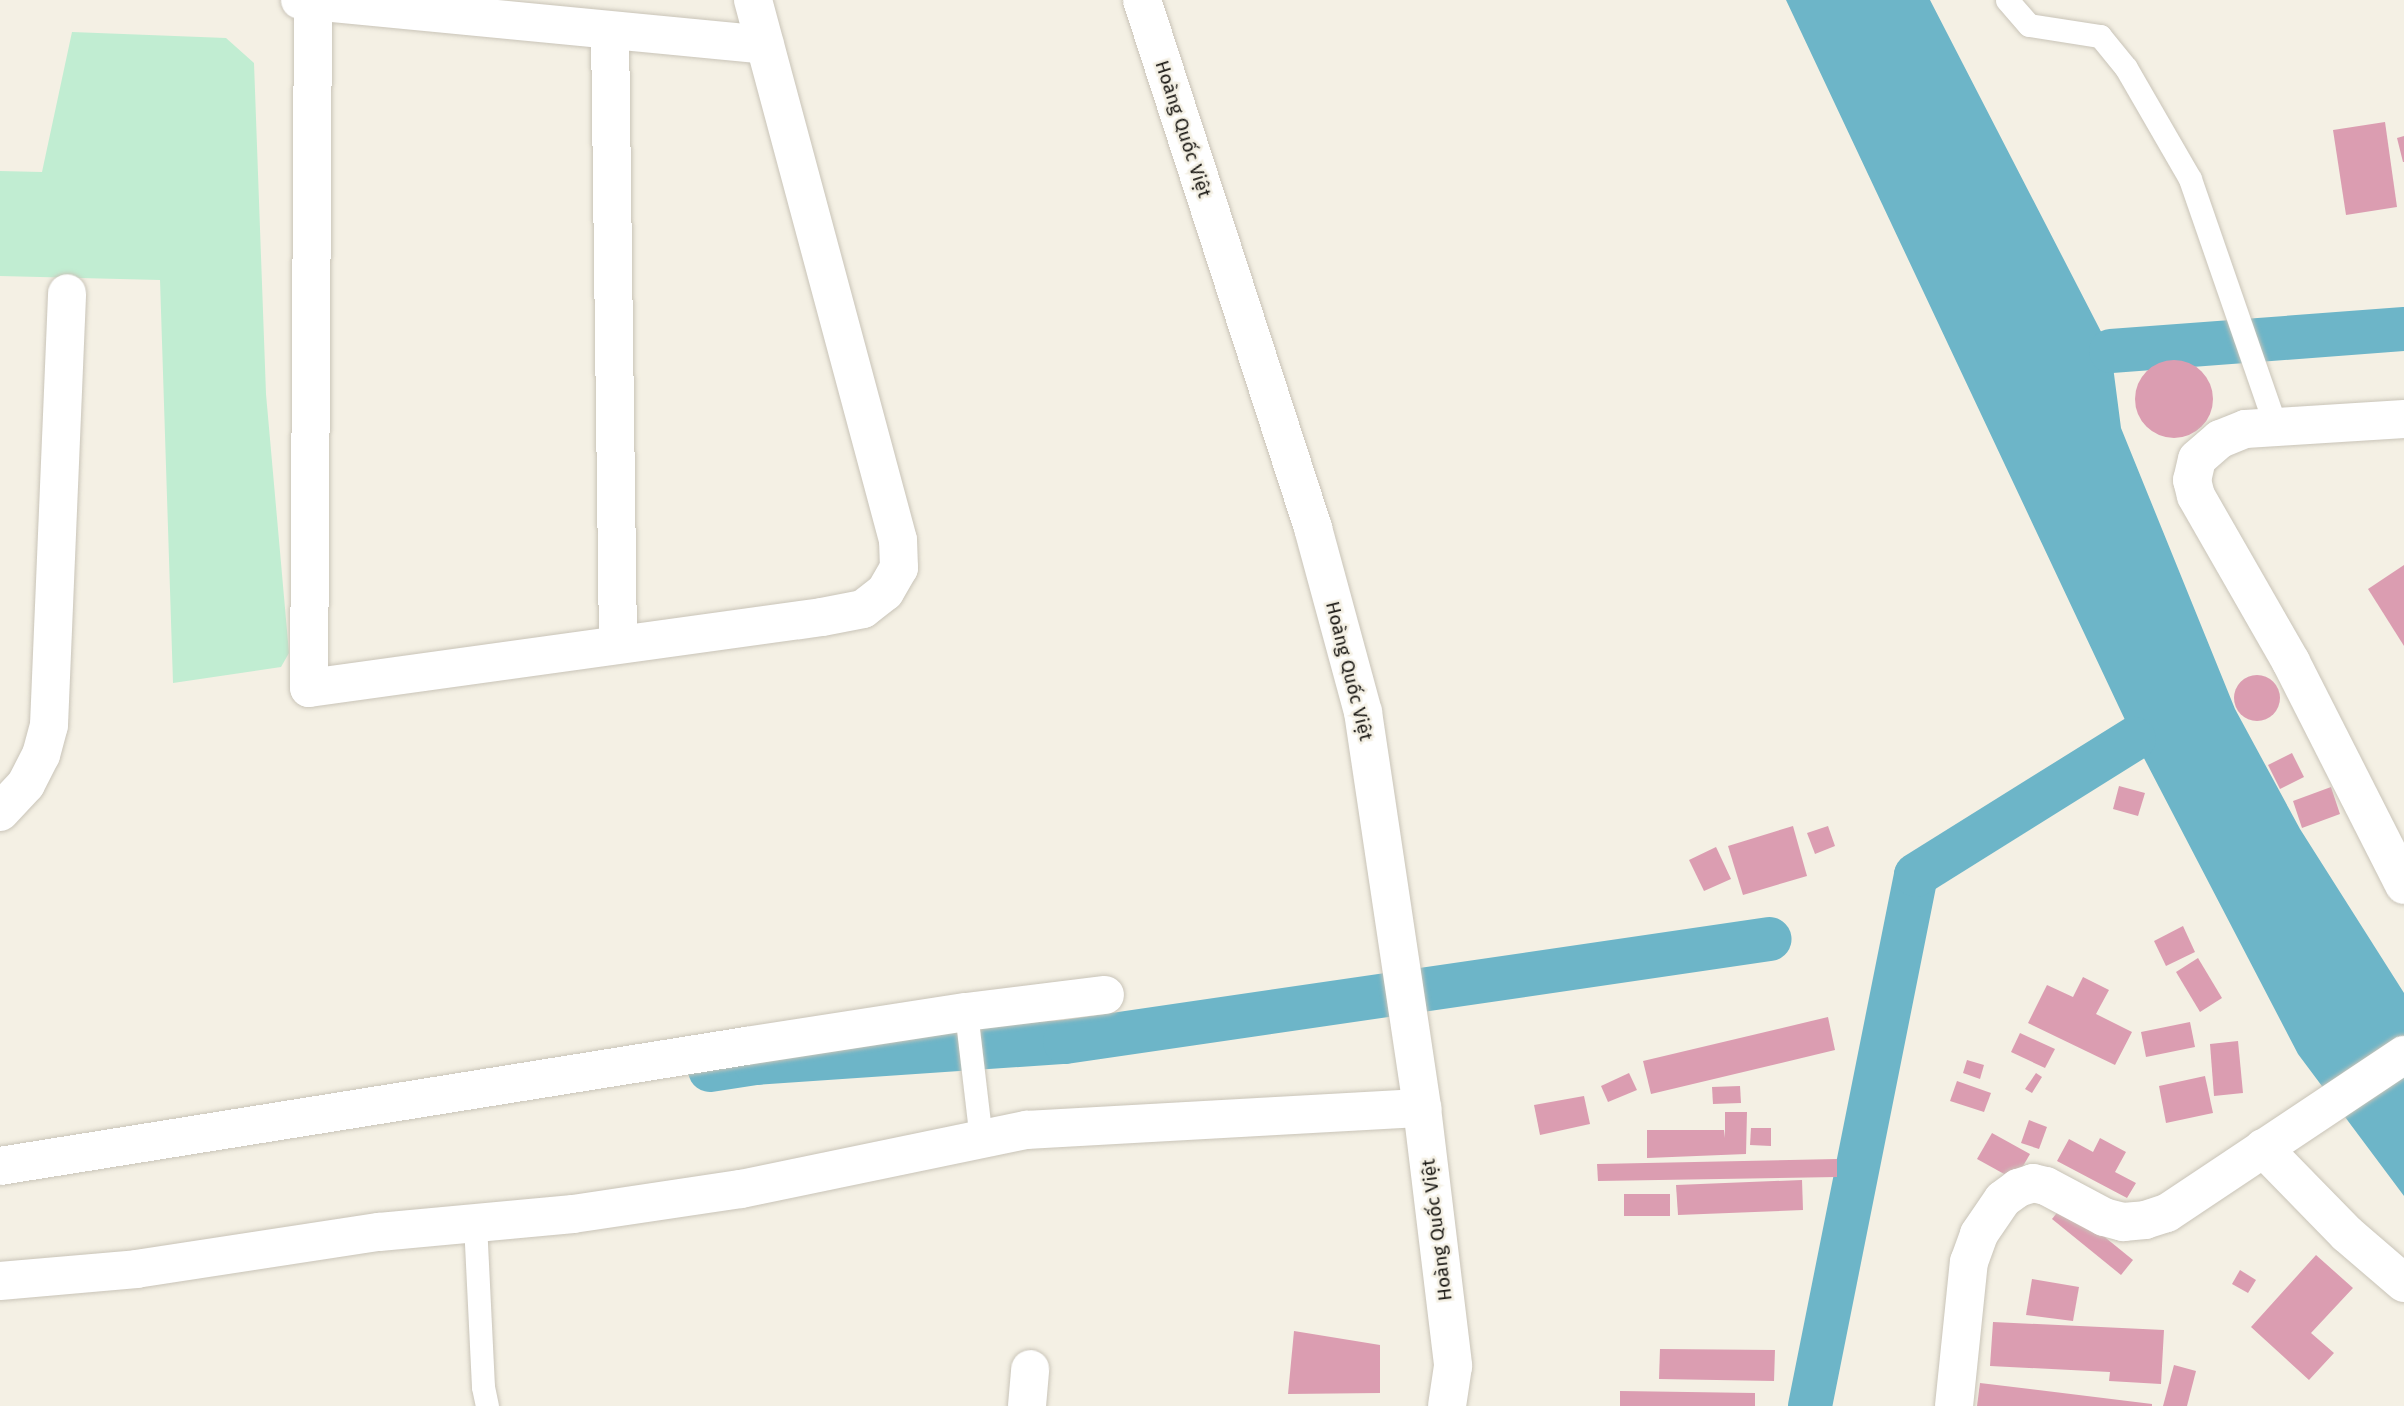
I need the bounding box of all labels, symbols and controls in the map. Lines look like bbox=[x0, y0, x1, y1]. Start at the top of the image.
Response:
street label: Hoàng Quốc Việt bbox=[1150, 58, 1216, 200]
street label: Hoàng Quốc Việt bbox=[1321, 599, 1377, 743]
street label: Hoàng Quốc Việt bbox=[1417, 1158, 1457, 1302]

